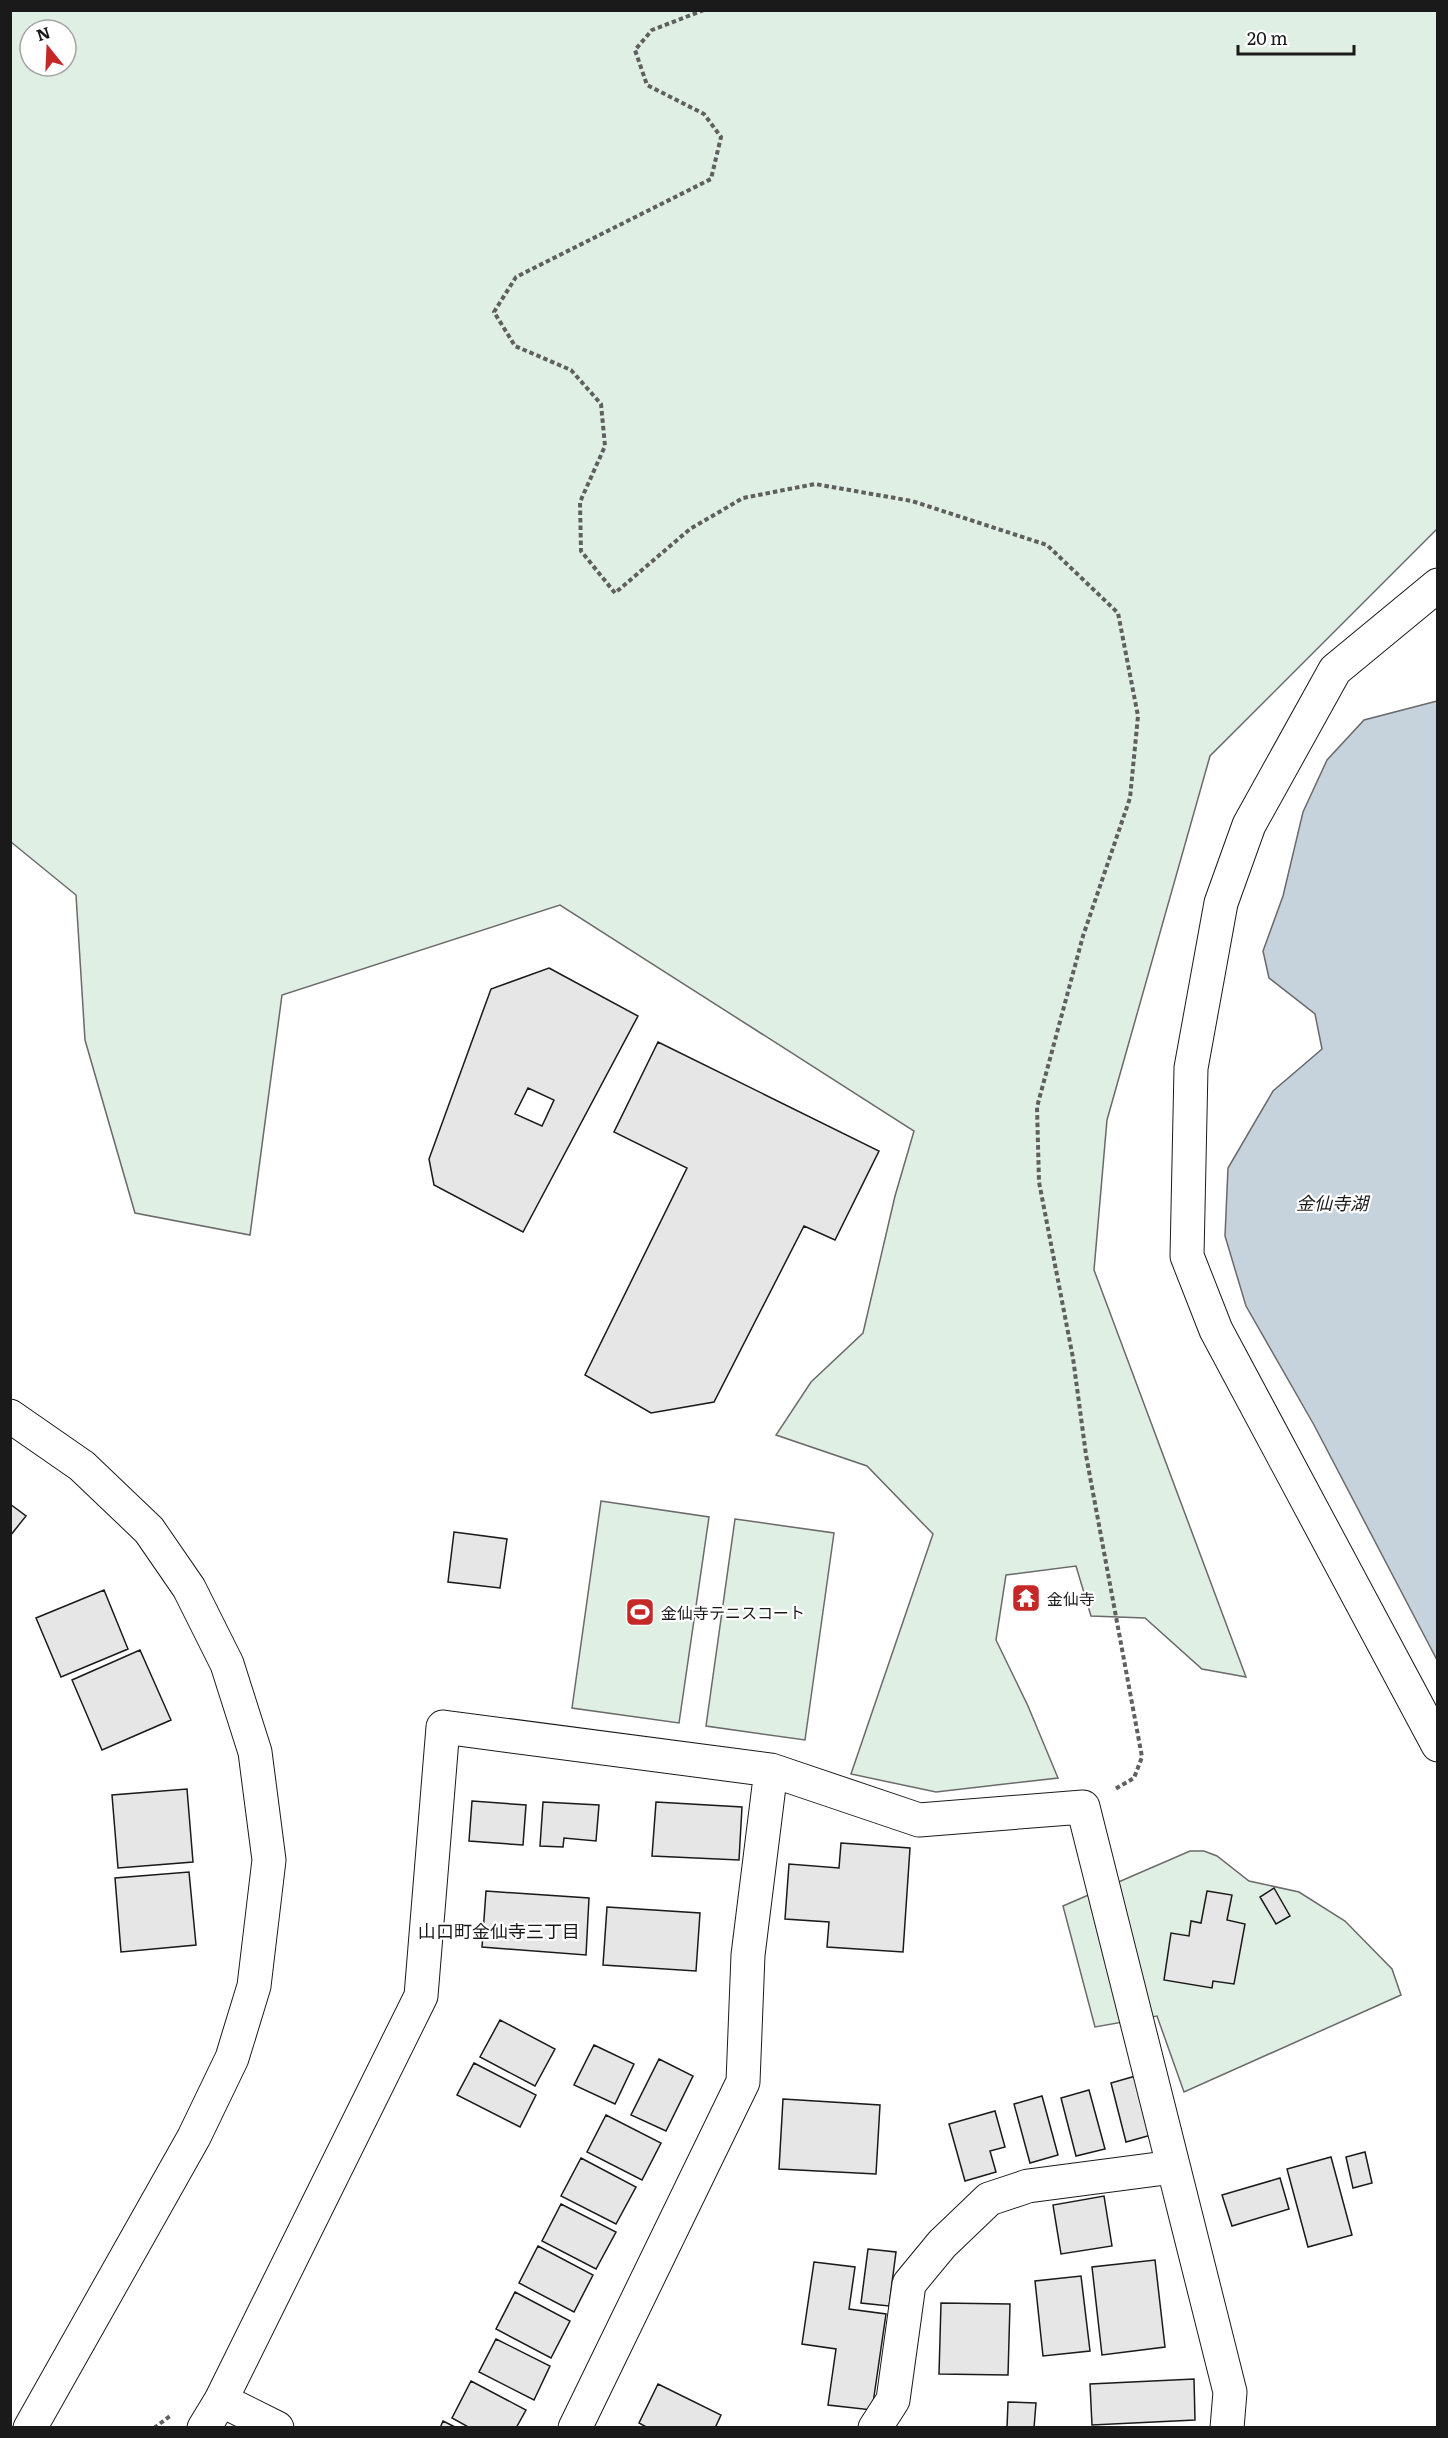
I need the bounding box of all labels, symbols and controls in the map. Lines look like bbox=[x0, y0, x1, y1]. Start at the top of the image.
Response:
north arrow bbox=[18, 18, 78, 78]
scale bar bbox=[1238, 18, 1354, 56]
text: N bbox=[33, 19, 53, 46]
text: 20 m bbox=[1247, 24, 1288, 51]
water label: 金仙寺湖 bbox=[1296, 1189, 1371, 1216]
temple icon: 金仙寺 bbox=[1010, 1582, 1042, 1614]
place label: 金仙寺 bbox=[1047, 1586, 1095, 1610]
sports icon: 金仙寺テニスコート bbox=[624, 1596, 656, 1628]
place label: 金仙寺テニスコート bbox=[661, 1600, 805, 1624]
district label: 山口町金仙寺三丁目 bbox=[418, 1917, 580, 1944]

